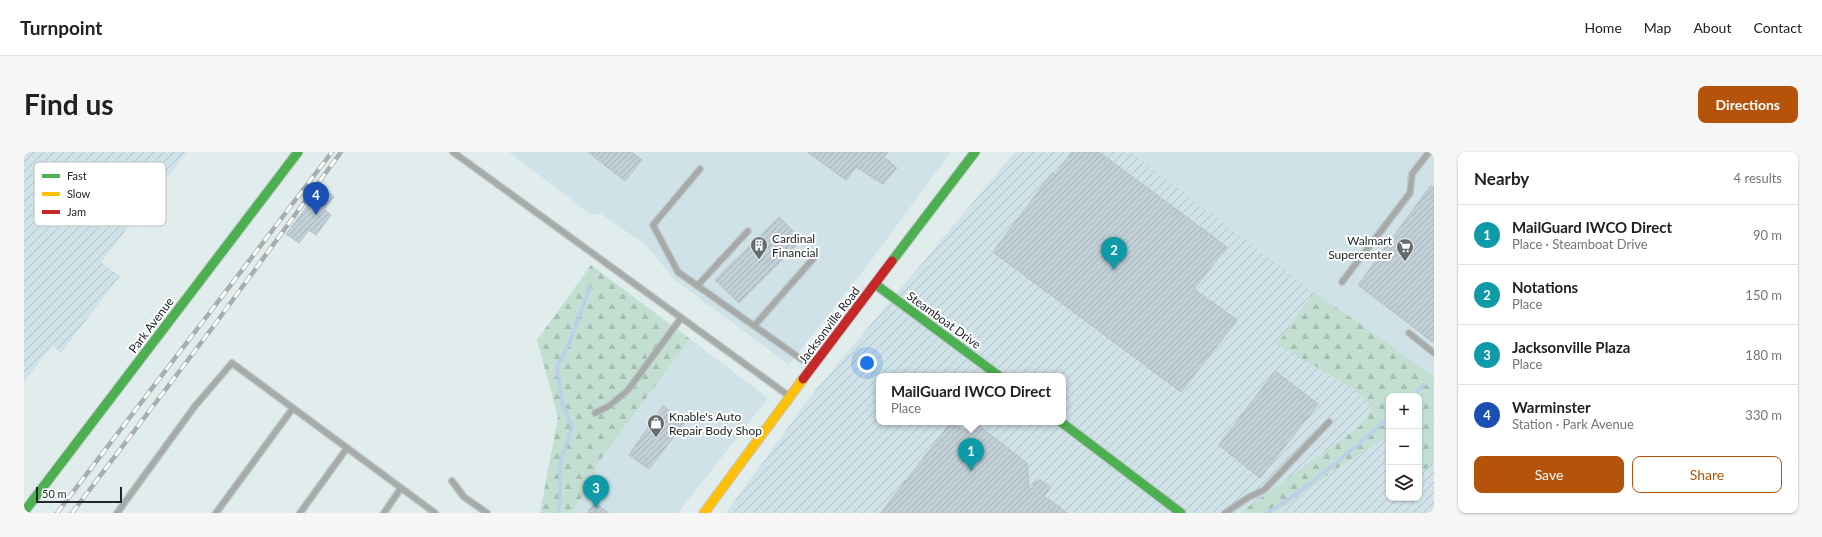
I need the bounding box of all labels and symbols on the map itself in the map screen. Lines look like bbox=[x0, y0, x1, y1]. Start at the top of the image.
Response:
legend bbox=[34, 162, 166, 226]
text: Fast bbox=[67, 169, 87, 182]
pin: 4 bbox=[303, 182, 329, 215]
text: Slow bbox=[67, 187, 91, 200]
text: Jam bbox=[67, 205, 86, 218]
place label: Cardinal Financial bbox=[772, 231, 818, 260]
place label: Walmart Supercenter bbox=[1328, 233, 1393, 262]
building icon: Cardinal Financial bbox=[749, 235, 769, 260]
pin: 2 bbox=[1101, 237, 1127, 270]
supermarket icon: Walmart Supercenter bbox=[1395, 237, 1415, 262]
street label: Jacksonville Road bbox=[795, 284, 863, 366]
street label: Steamboat Drive bbox=[904, 288, 984, 352]
street label: Park Avenue bbox=[125, 294, 177, 356]
your location bbox=[857, 353, 877, 373]
place label: Knable's Auto Repair Body Shop bbox=[669, 409, 762, 438]
shop icon: Knable's Auto Repair Body Shop bbox=[646, 413, 666, 438]
pin: 1 bbox=[958, 438, 984, 471]
pin: 3 bbox=[583, 475, 609, 508]
scale bar bbox=[36, 485, 122, 504]

